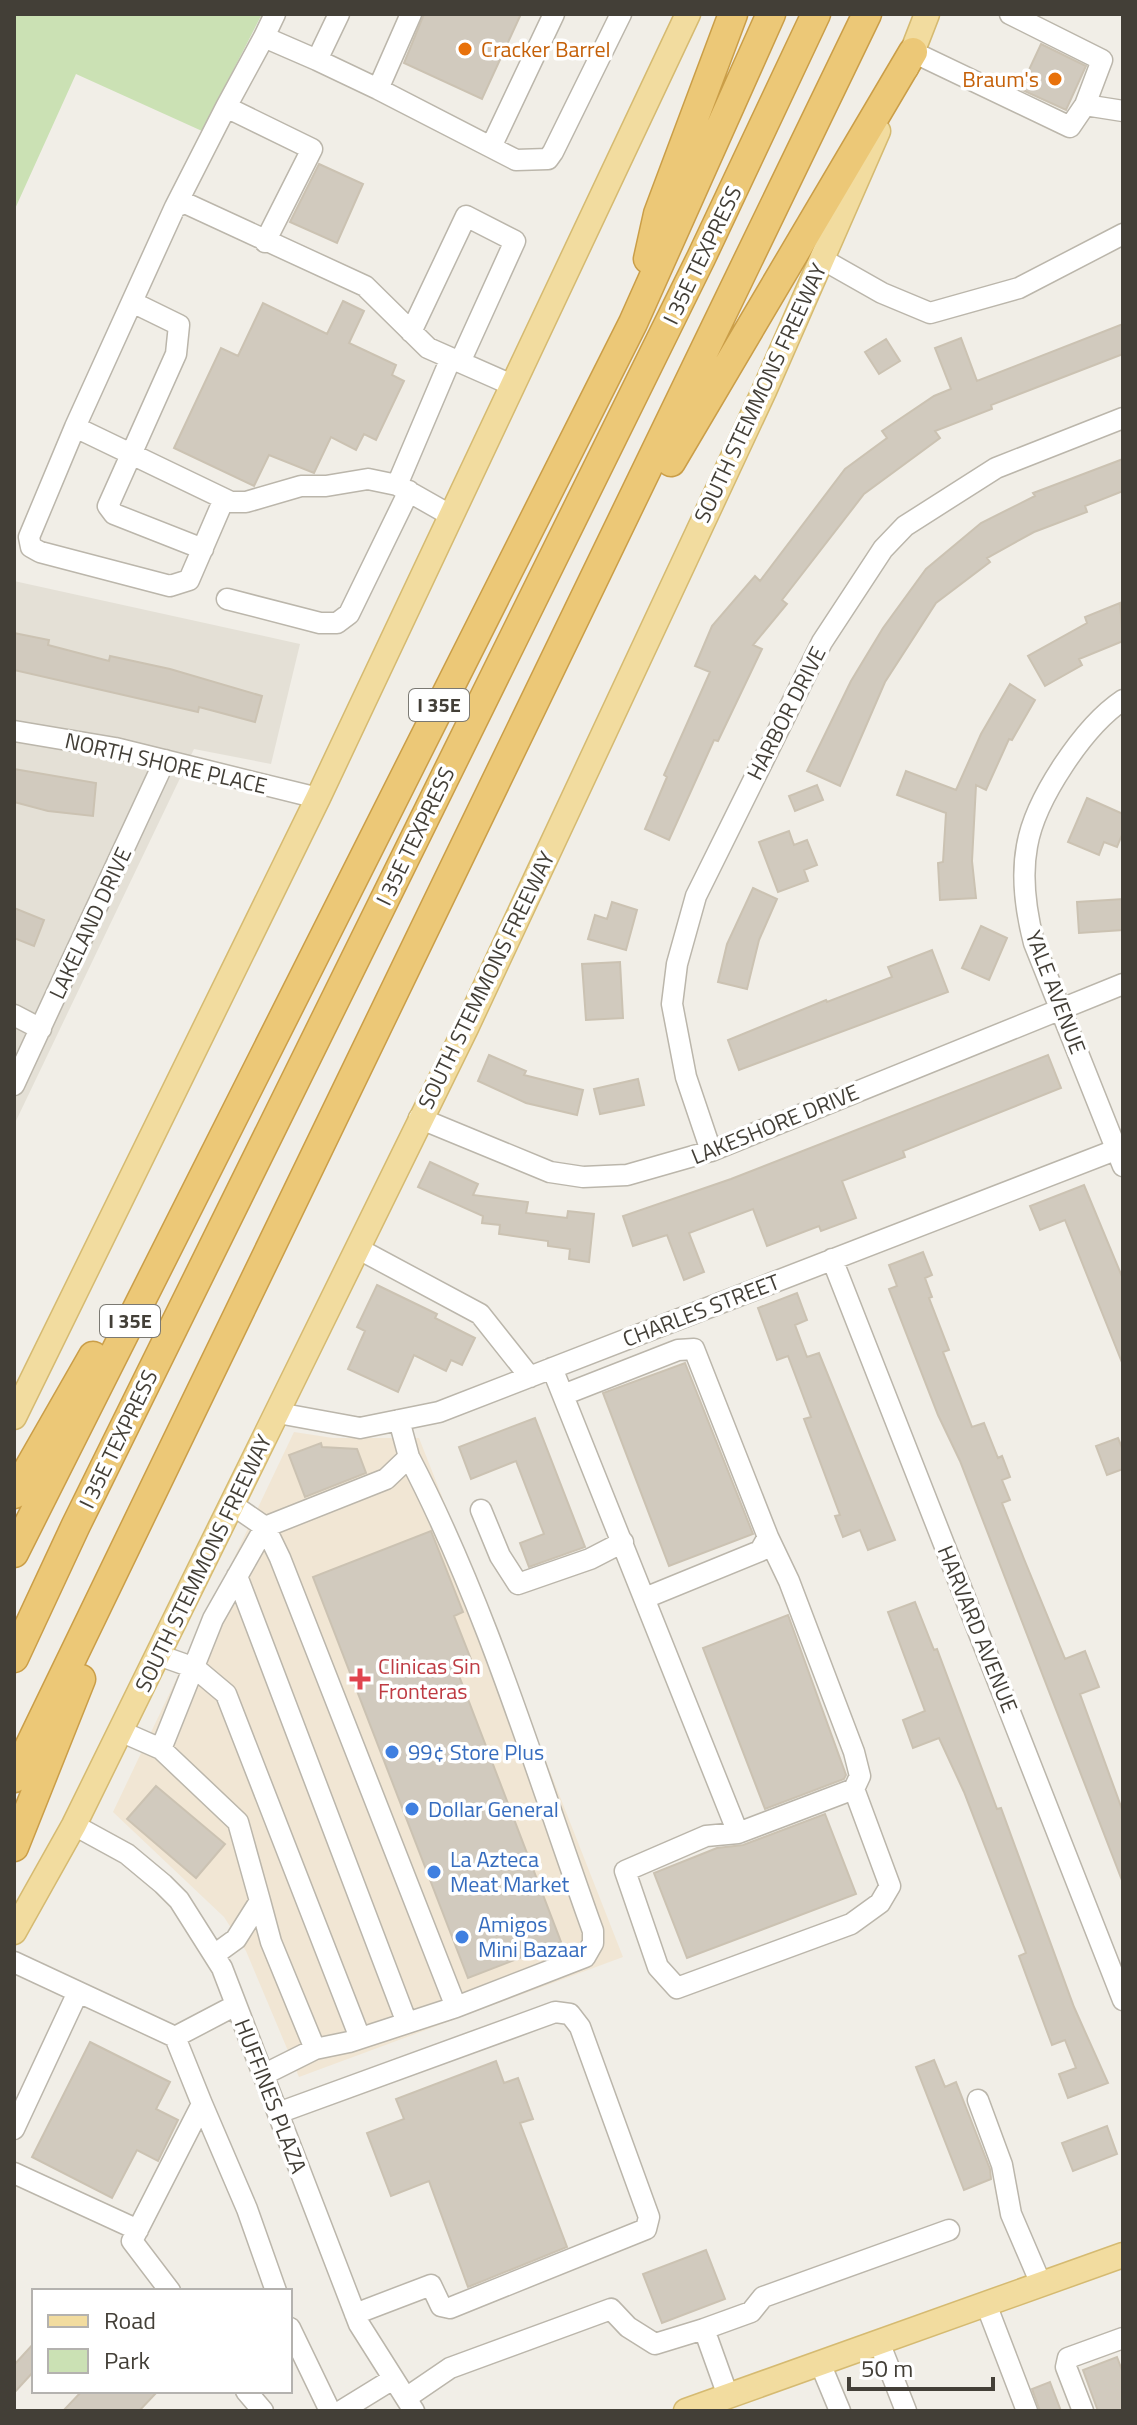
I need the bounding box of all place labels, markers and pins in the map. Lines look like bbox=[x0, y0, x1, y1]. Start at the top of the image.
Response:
place label: Cracker Barrel bbox=[481, 32, 611, 66]
marker: Cracker Barrel bbox=[456, 40, 474, 58]
place label: Braum's bbox=[962, 62, 1039, 96]
marker: Braum's bbox=[1046, 70, 1064, 88]
place label: Clinicas Sin Fronteras bbox=[378, 1649, 481, 1708]
marker: Clinicas Sin Fronteras bbox=[349, 1668, 371, 1690]
place label: 99¢ Store Plus bbox=[408, 1735, 544, 1769]
marker: 99¢ Store Plus bbox=[383, 1743, 401, 1761]
place label: Dollar General bbox=[428, 1792, 559, 1826]
marker: Dollar General bbox=[403, 1800, 421, 1818]
place label: La Azteca Meat Market bbox=[450, 1842, 569, 1901]
marker: La Azteca Meat Market bbox=[425, 1863, 443, 1881]
place label: Amigos Mini Bazaar bbox=[478, 1907, 587, 1966]
marker: Amigos Mini Bazaar bbox=[453, 1928, 471, 1946]

